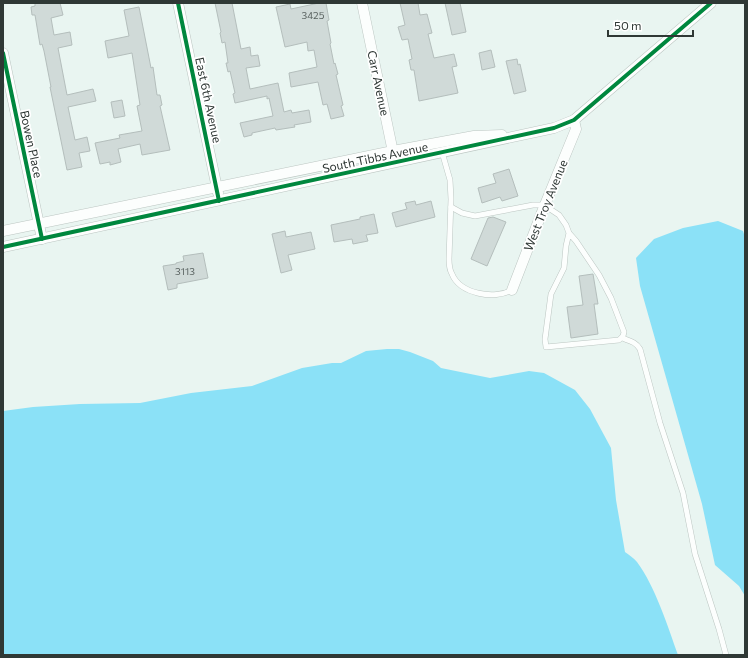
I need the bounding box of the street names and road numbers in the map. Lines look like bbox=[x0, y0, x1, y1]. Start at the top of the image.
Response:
street label: Carr Avenue bbox=[365, 49, 393, 117]
street label: East 6th Avenue bbox=[193, 56, 225, 144]
street label: Bowen Place bbox=[18, 109, 46, 179]
street label: South Tibbs Avenue bbox=[321, 139, 429, 175]
street label: West Troy Avenue bbox=[520, 157, 570, 253]

